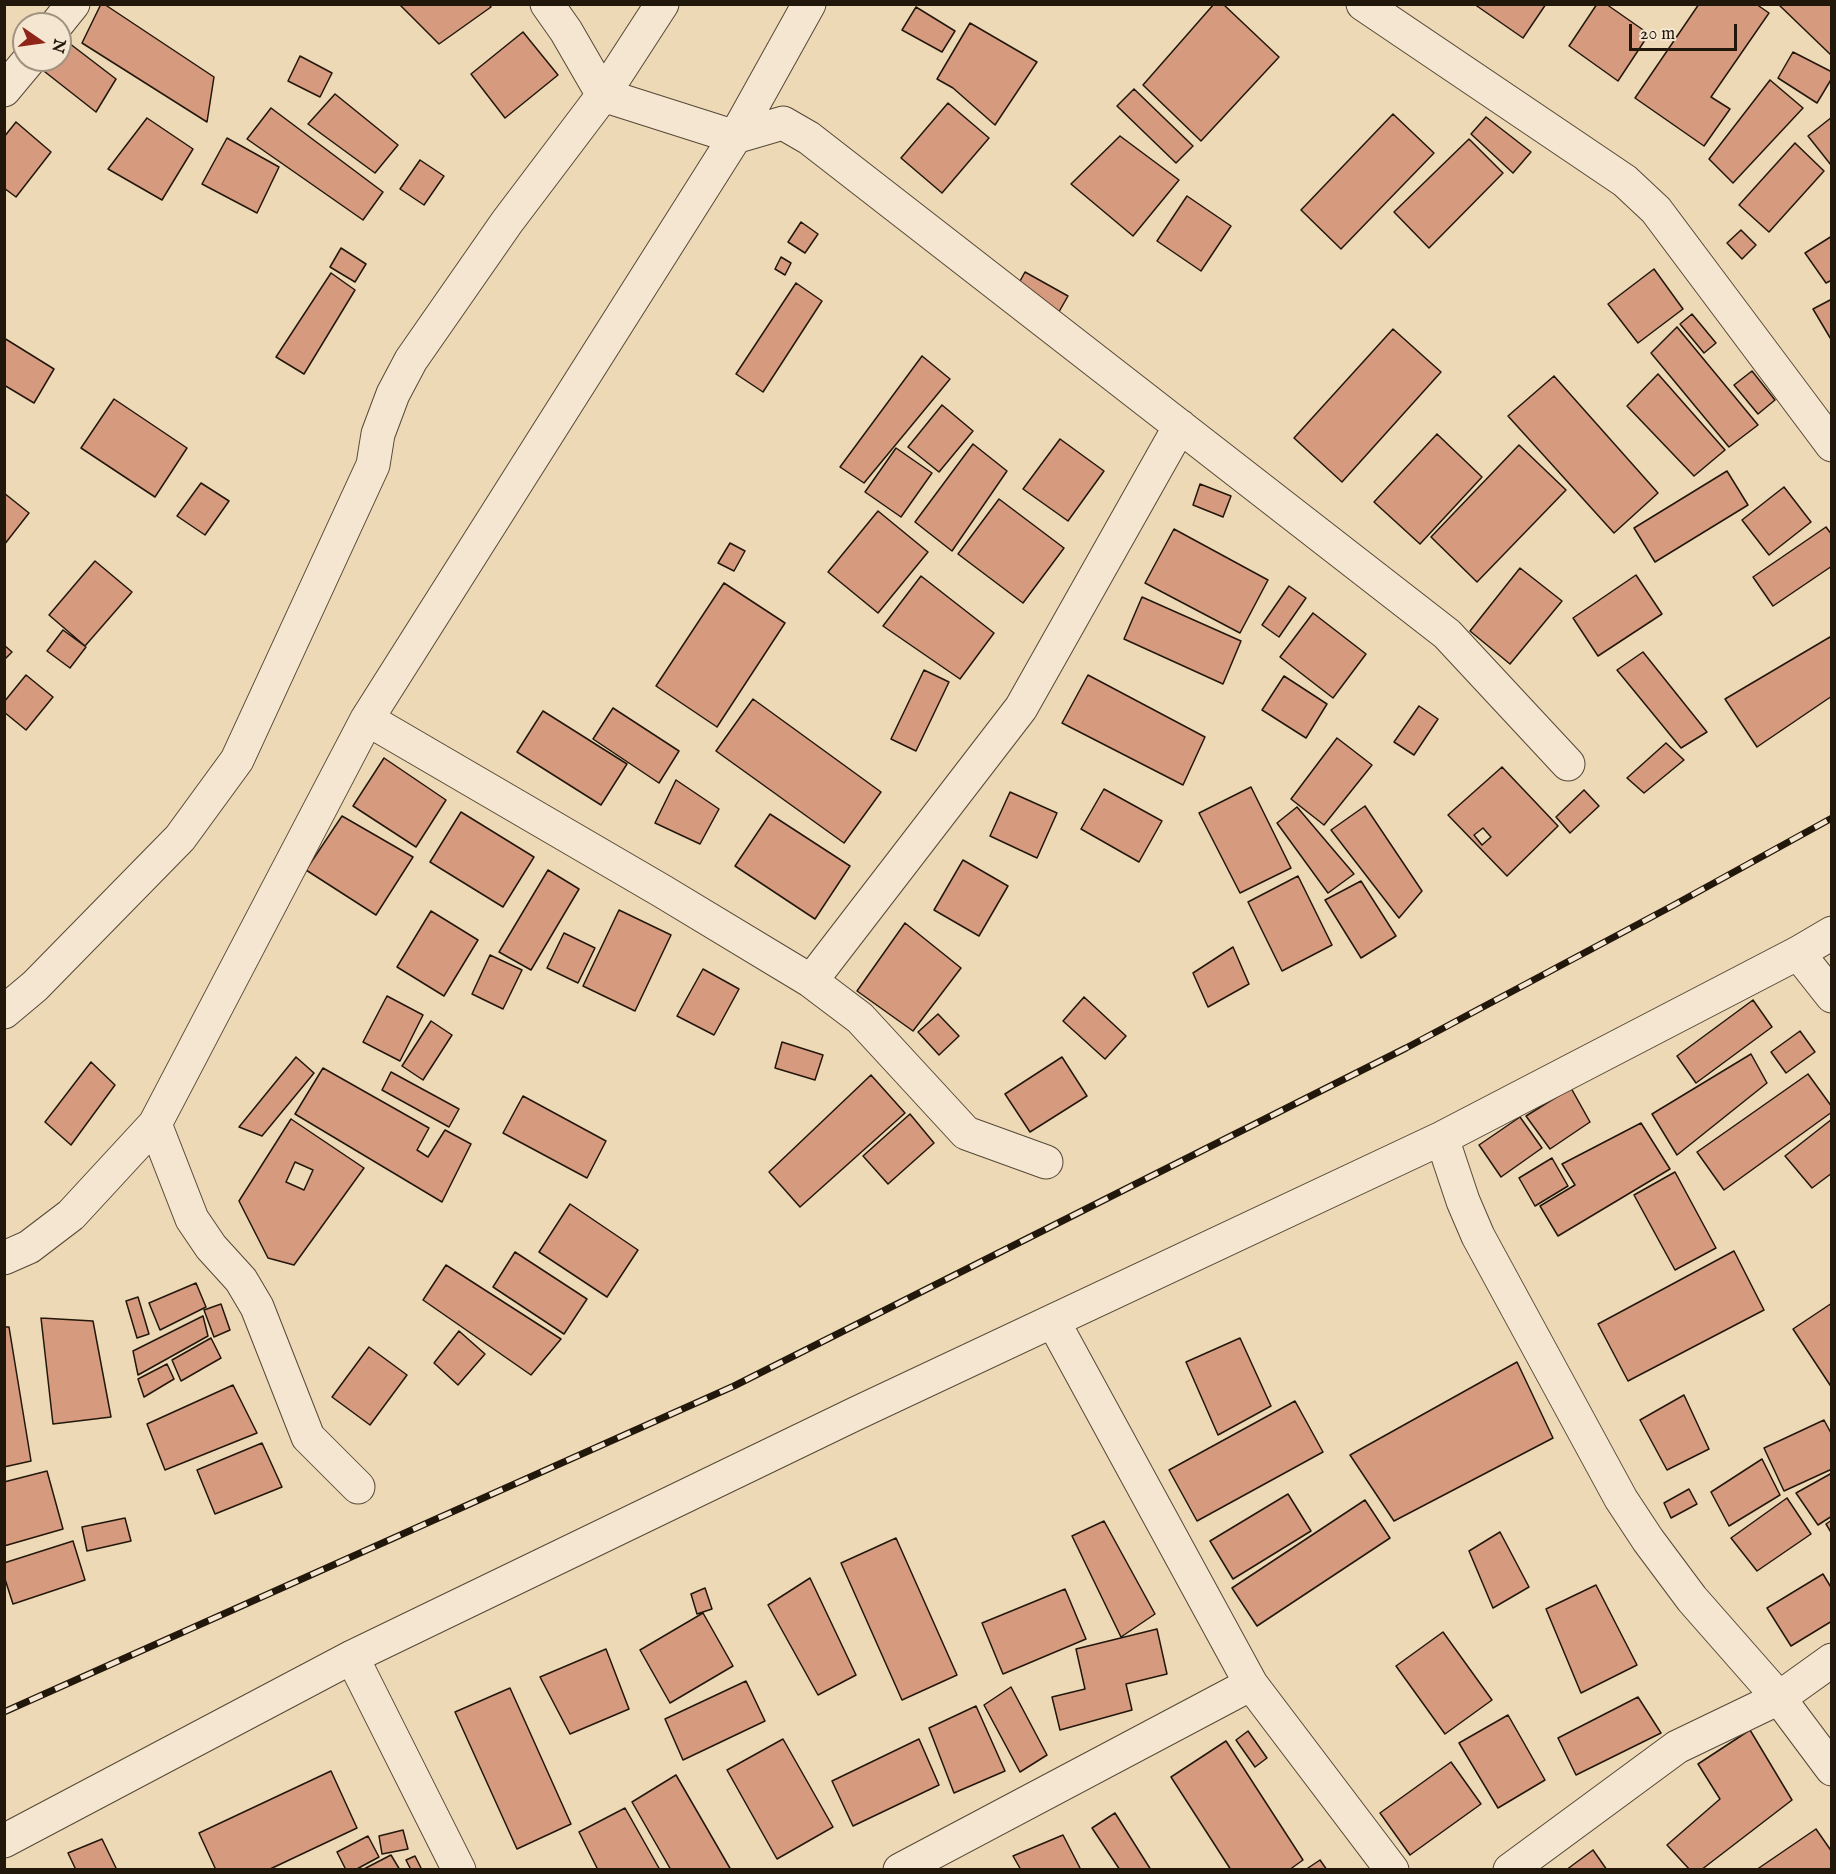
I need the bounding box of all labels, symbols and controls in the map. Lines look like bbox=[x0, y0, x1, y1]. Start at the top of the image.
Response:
north arrow bbox=[12, 12, 72, 72]
scale bar bbox=[1632, 12, 1740, 50]
text: 20 m bbox=[1640, 23, 1675, 46]
text: N bbox=[46, 37, 69, 55]

